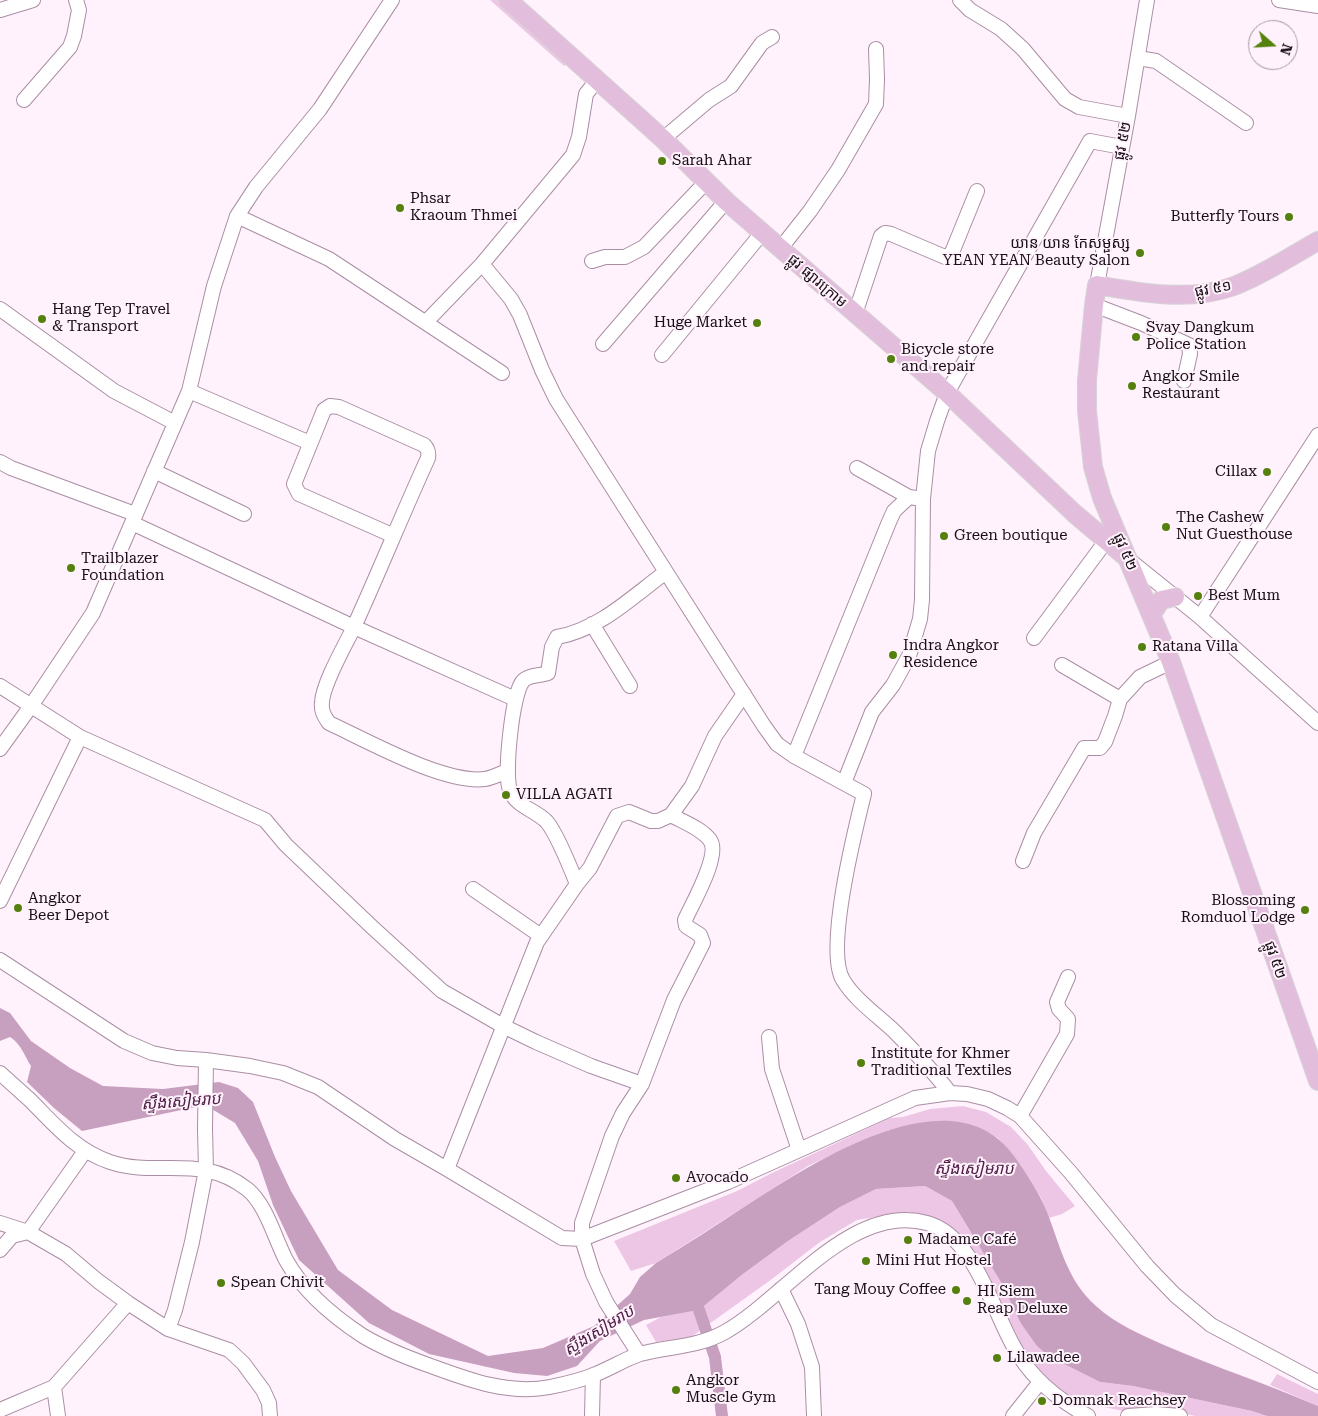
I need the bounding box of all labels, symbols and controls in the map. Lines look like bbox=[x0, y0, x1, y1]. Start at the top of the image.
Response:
north arrow bbox=[1248, 20, 1298, 70]
text: N bbox=[1277, 42, 1296, 57]
street label: ផ្លូវ ៥២ bbox=[1110, 120, 1136, 162]
place label: Sarah Ahar bbox=[672, 152, 752, 170]
marker: Sarah Ahar bbox=[656, 155, 668, 167]
place label: Phsar Kraoum Thmei bbox=[410, 190, 517, 225]
marker: Phsar Kraoum Thmei bbox=[394, 202, 406, 214]
place label: Butterfly Tours bbox=[1171, 208, 1279, 226]
marker: Butterfly Tours bbox=[1283, 211, 1295, 223]
place label: យាន យាន កែសម្ផស្ស YEAN YEAN Beauty Salon bbox=[943, 235, 1130, 270]
marker: យាន យាន កែសម្ផស្ស YEAN YEAN Beauty Salon bbox=[1134, 247, 1146, 259]
street label: ផ្លូវ ផ្សារក្រោម bbox=[784, 250, 850, 312]
street label: ផ្លូវ ៥១ bbox=[1193, 277, 1233, 301]
place label: Hang Tep Travel & Transport bbox=[52, 301, 170, 336]
marker: Hang Tep Travel & Transport bbox=[36, 313, 48, 325]
place label: Huge Market bbox=[654, 314, 747, 332]
marker: Huge Market bbox=[751, 317, 763, 329]
place label: Svay Dangkum Police Station bbox=[1146, 319, 1254, 354]
marker: Svay Dangkum Police Station bbox=[1130, 331, 1142, 343]
place label: Bicycle store and repair bbox=[901, 341, 994, 376]
marker: Bicycle store and repair bbox=[885, 353, 897, 365]
place label: Angkor Smile Restaurant bbox=[1142, 368, 1240, 403]
marker: Angkor Smile Restaurant bbox=[1126, 380, 1138, 392]
place label: Cillax bbox=[1215, 463, 1257, 481]
marker: Cillax bbox=[1261, 466, 1273, 478]
place label: The Cashew Nut Guesthouse bbox=[1176, 509, 1293, 544]
marker: The Cashew Nut Guesthouse bbox=[1160, 521, 1172, 533]
place label: Green boutique bbox=[954, 527, 1068, 545]
marker: Green boutique bbox=[938, 530, 950, 542]
street label: ផ្លូវ ៥២ bbox=[1109, 531, 1141, 573]
place label: Trailblazer Foundation bbox=[81, 550, 164, 585]
marker: Trailblazer Foundation bbox=[65, 562, 77, 574]
place label: Best Mum bbox=[1208, 587, 1280, 605]
marker: Best Mum bbox=[1192, 590, 1204, 602]
place label: Indra Angkor Residence bbox=[903, 637, 999, 672]
place label: Ratana Villa bbox=[1152, 638, 1238, 656]
marker: Ratana Villa bbox=[1136, 641, 1148, 653]
marker: Indra Angkor Residence bbox=[887, 649, 899, 661]
place label: VILLA AGATI bbox=[516, 786, 613, 804]
marker: VILLA AGATI bbox=[500, 789, 512, 801]
place label: Angkor Beer Depot bbox=[28, 890, 109, 925]
place label: Blossoming Romduol Lodge bbox=[1181, 892, 1295, 927]
marker: Angkor Beer Depot bbox=[12, 902, 24, 914]
marker: Blossoming Romduol Lodge bbox=[1299, 904, 1311, 916]
street label: ផ្លូវ ៥២ bbox=[1260, 939, 1290, 981]
place label: Institute for Khmer Traditional Textiles bbox=[871, 1045, 1012, 1080]
marker: Institute for Khmer Traditional Textiles bbox=[855, 1057, 867, 1069]
water label: ស្ទឹងសៀមរាប bbox=[141, 1090, 221, 1114]
water label: ស្ទឹងសៀមរាប bbox=[934, 1159, 1014, 1179]
place label: Avocado bbox=[686, 1169, 749, 1187]
marker: Avocado bbox=[670, 1172, 682, 1184]
place label: Madame Café bbox=[918, 1231, 1016, 1249]
marker: Madame Café bbox=[902, 1234, 914, 1246]
place label: Mini Hut Hostel bbox=[876, 1252, 991, 1270]
marker: Mini Hut Hostel bbox=[860, 1255, 872, 1267]
place label: Spean Chivit bbox=[231, 1274, 324, 1292]
marker: Spean Chivit bbox=[215, 1277, 227, 1289]
place label: Tang Mouy Coffee bbox=[814, 1281, 946, 1299]
place label: HI Siem Reap Deluxe bbox=[977, 1283, 1068, 1318]
marker: Tang Mouy Coffee bbox=[950, 1284, 962, 1296]
marker: HI Siem Reap Deluxe bbox=[961, 1295, 973, 1307]
water label: ស្ទឹងសៀមរាប bbox=[560, 1302, 638, 1360]
place label: Lilawadee bbox=[1007, 1349, 1080, 1367]
marker: Lilawadee bbox=[991, 1352, 1003, 1364]
place label: Angkor Muscle Gym bbox=[686, 1372, 776, 1407]
marker: Angkor Muscle Gym bbox=[670, 1384, 682, 1396]
place label: Domnak Reachsey bbox=[1052, 1392, 1186, 1410]
marker: Domnak Reachsey bbox=[1036, 1395, 1048, 1407]

